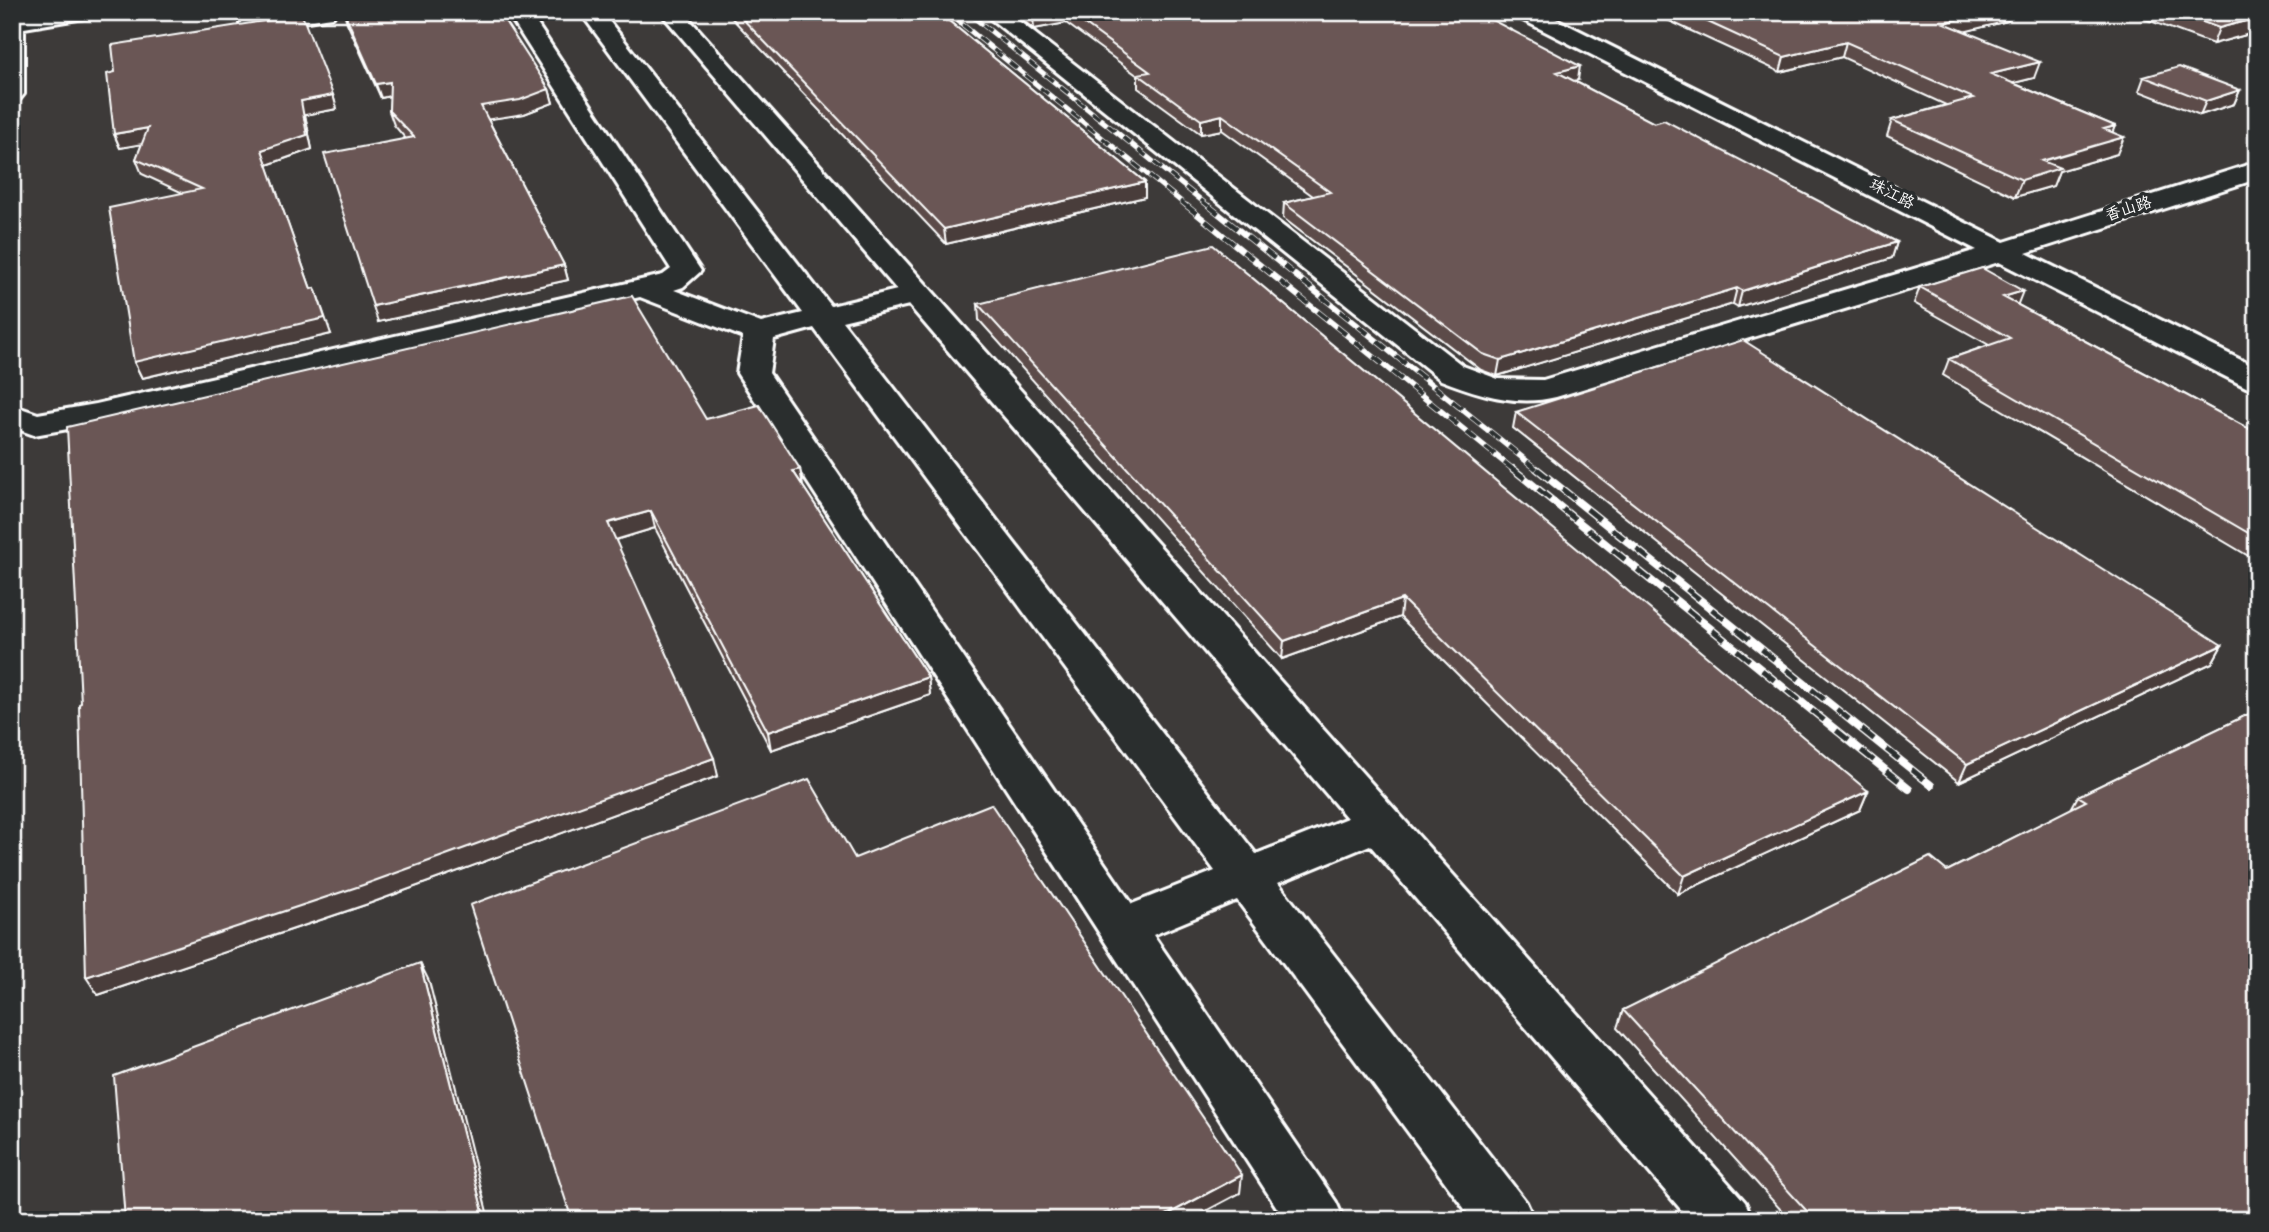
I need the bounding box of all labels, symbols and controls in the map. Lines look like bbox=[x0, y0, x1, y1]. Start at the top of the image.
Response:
street label: 珠江路 bbox=[1865, 175, 1918, 215]
street label: 香山路 bbox=[2103, 193, 2155, 227]

